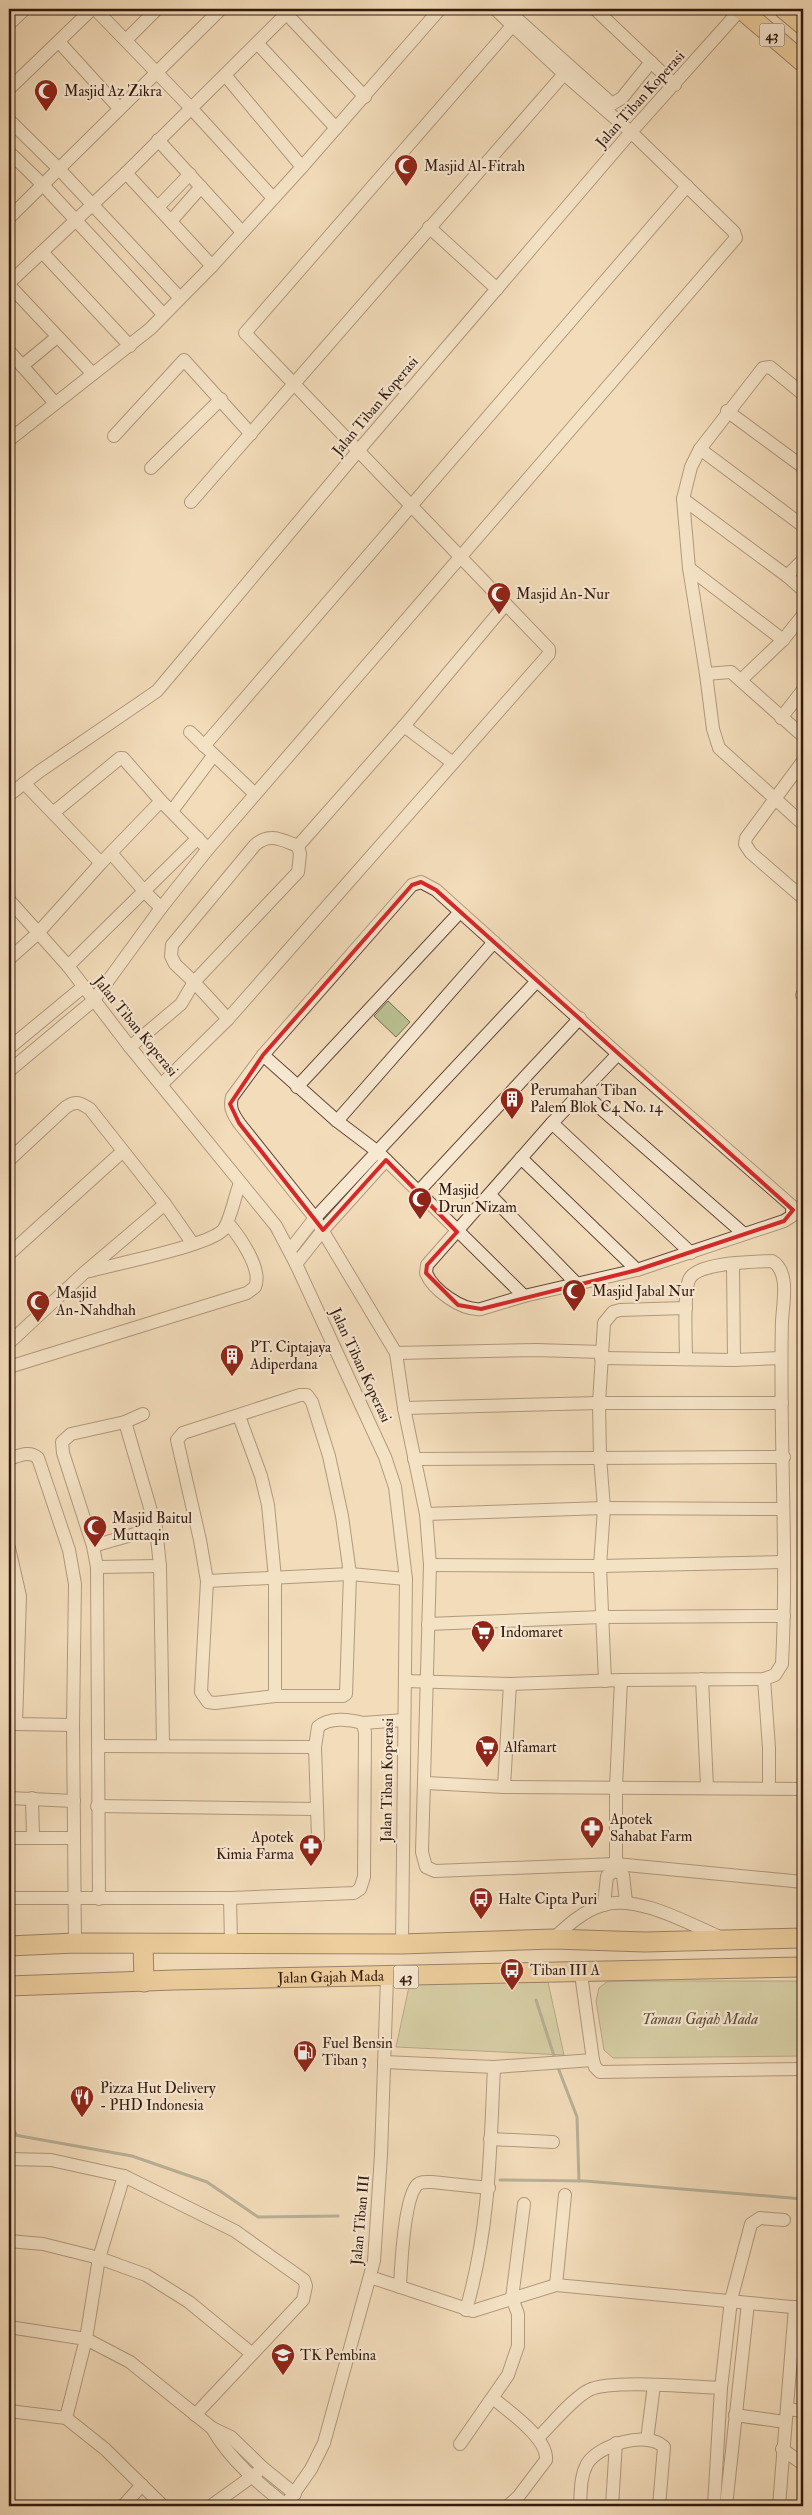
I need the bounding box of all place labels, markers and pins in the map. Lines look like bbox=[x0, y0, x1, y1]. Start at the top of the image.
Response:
mosque icon: Masjid Az Zikra bbox=[33, 78, 59, 112]
place label: Masjid Az Zikra bbox=[64, 82, 163, 101]
mosque icon: Masjid Al-Fitrah bbox=[393, 153, 419, 187]
place label: Masjid Al-Fitrah bbox=[424, 157, 525, 176]
mosque icon: Masjid An-Nur bbox=[486, 581, 512, 615]
place label: Masjid An-Nur bbox=[516, 585, 610, 604]
place label: Perumahan Tiban Palem Blok C4 No. 14 bbox=[530, 1081, 663, 1117]
building icon: Perumahan Tiban Palem Blok C4 No. 14 bbox=[499, 1086, 525, 1120]
place label: Masjid Drun Nizam bbox=[438, 1181, 517, 1217]
mosque icon: Masjid Drun Nizam bbox=[407, 1186, 433, 1220]
mosque icon: Masjid Jabal Nur bbox=[561, 1278, 587, 1312]
place label: Masjid Jabal Nur bbox=[592, 1282, 695, 1302]
place label: Masjid An-Nahdhah bbox=[55, 1284, 136, 1320]
mosque icon: Masjid An-Nahdhah bbox=[25, 1289, 51, 1323]
place label: PT. Ciptajaya Adiperdana bbox=[249, 1338, 332, 1375]
building icon: PT. Ciptajaya Adiperdana bbox=[219, 1343, 245, 1377]
place label: Masjid Baitul Muttaqin bbox=[112, 1509, 192, 1545]
mosque icon: Masjid Baitul Muttaqin bbox=[82, 1514, 108, 1548]
supermarket icon: Indomaret bbox=[470, 1619, 496, 1653]
place label: Indomaret bbox=[500, 1623, 563, 1642]
supermarket icon: Alfamart bbox=[474, 1734, 500, 1768]
place label: Alfamart bbox=[503, 1738, 557, 1757]
place label: Apotek Sahabat Farm bbox=[609, 1810, 693, 1846]
pharmacy icon: Apotek Sahabat Farm bbox=[579, 1815, 605, 1849]
place label: Apotek Kimia Farma bbox=[216, 1828, 295, 1864]
pharmacy icon: Apotek Kimia Farma bbox=[298, 1833, 324, 1867]
bus stop icon: Halte Cipta Puri bbox=[468, 1886, 494, 1920]
place label: Halte Cipta Puri bbox=[498, 1890, 597, 1910]
bus stop icon: Tiban III A bbox=[499, 1957, 525, 1991]
place label: Tiban III A bbox=[530, 1961, 601, 1980]
place label: Fuel Bensin Tiban 3 bbox=[322, 2034, 393, 2070]
fuel station icon: Fuel Bensin Tiban 3 bbox=[292, 2039, 318, 2073]
place label: Pizza Hut Delivery - PHD Indonesia bbox=[100, 2079, 216, 2115]
restaurant icon: Pizza Hut Delivery - PHD Indonesia bbox=[69, 2084, 95, 2118]
school or university icon: TK Pembina bbox=[270, 2342, 296, 2376]
place label: TK Pembina bbox=[300, 2346, 377, 2365]

